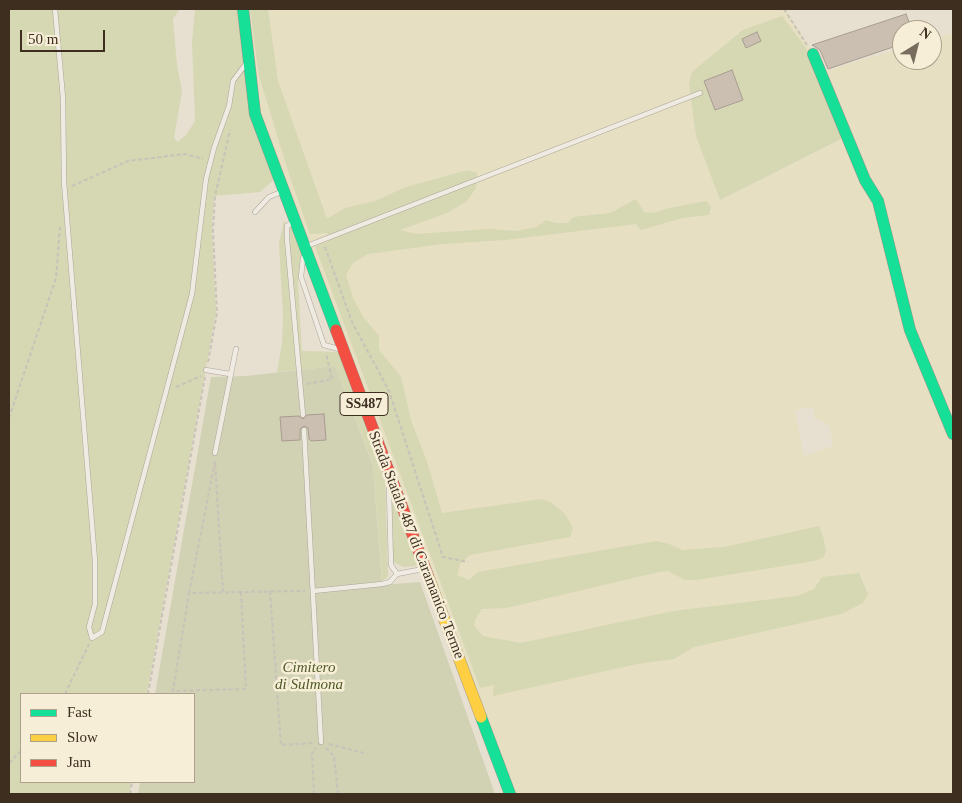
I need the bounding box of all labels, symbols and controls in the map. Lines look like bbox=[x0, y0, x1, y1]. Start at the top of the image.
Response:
scale bar bbox=[22, 20, 108, 52]
north arrow bbox=[892, 20, 942, 70]
text: N bbox=[917, 24, 934, 42]
text: 50 m bbox=[28, 31, 58, 47]
road number: SS487 bbox=[340, 392, 388, 416]
street label: Strada Statale 487 di Caramanico Terme bbox=[364, 429, 468, 661]
park label: Cimitero di Sulmona bbox=[275, 659, 343, 694]
legend bbox=[20, 693, 195, 783]
text: Fast bbox=[67, 704, 92, 720]
text: Slow bbox=[67, 729, 98, 745]
text: Jam bbox=[67, 754, 91, 770]

